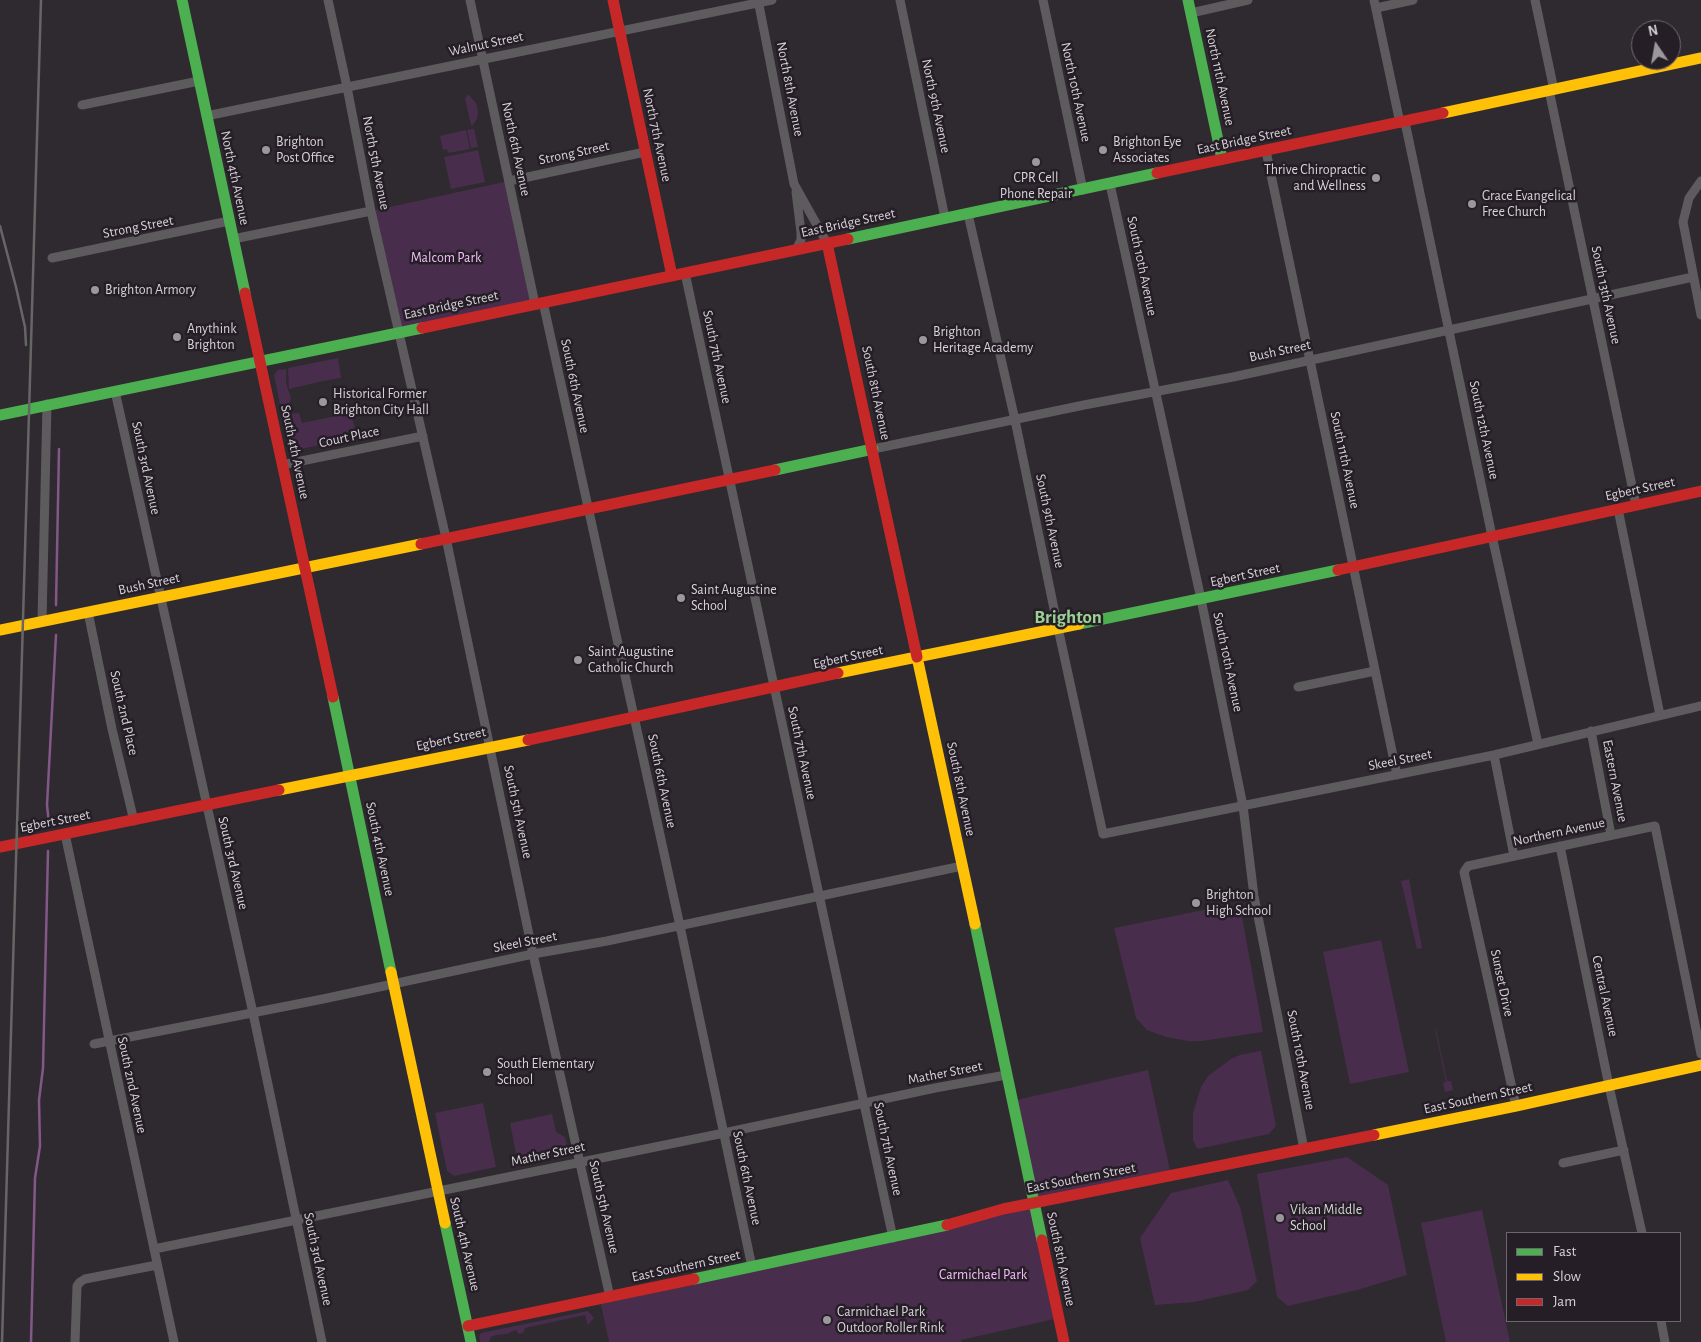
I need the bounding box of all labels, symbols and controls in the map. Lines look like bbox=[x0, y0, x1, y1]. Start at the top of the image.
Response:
north arrow bbox=[1631, 20, 1681, 70]
text: N bbox=[1647, 23, 1659, 39]
street label: North 11th Avenue bbox=[1201, 27, 1239, 127]
street label: Walnut Street bbox=[447, 28, 525, 60]
street label: North 8th Avenue bbox=[773, 40, 807, 138]
street label: North 10th Avenue bbox=[1057, 41, 1095, 143]
street label: North 9th Avenue bbox=[918, 57, 954, 155]
street label: North 7th Avenue bbox=[639, 87, 675, 183]
street label: North 6th Avenue bbox=[498, 100, 534, 198]
street label: North 5th Avenue bbox=[359, 115, 393, 211]
street label: East Bridge Street bbox=[1195, 122, 1293, 158]
street label: North 4th Avenue bbox=[217, 129, 253, 227]
place label: Brighton Post Office bbox=[276, 134, 334, 166]
place label: Brighton Eye Associates bbox=[1113, 134, 1181, 166]
street label: Strong Street bbox=[537, 137, 611, 169]
marker: Brighton Post Office bbox=[260, 144, 272, 156]
marker: Brighton Eye Associates bbox=[1097, 144, 1109, 156]
marker: CPR Cell Phone Repair bbox=[1030, 156, 1042, 168]
place label: Thrive Chiropractic and Wellness bbox=[1264, 162, 1366, 194]
place label: CPR Cell Phone Repair bbox=[1000, 170, 1072, 202]
marker: Thrive Chiropractic and Wellness bbox=[1370, 172, 1382, 184]
place label: Grace Evangelical Free Church bbox=[1482, 188, 1576, 220]
marker: Grace Evangelical Free Church bbox=[1466, 198, 1478, 210]
street label: East Bridge Street bbox=[799, 205, 897, 241]
street label: Strong Street bbox=[101, 212, 175, 242]
street label: South 10th Avenue bbox=[1123, 215, 1161, 317]
street label: South 13th Avenue bbox=[1587, 244, 1625, 346]
park label: Malcom Park bbox=[411, 250, 481, 266]
place label: Brighton Armory bbox=[105, 282, 196, 298]
marker: Brighton Armory bbox=[89, 284, 101, 296]
street label: East Bridge Street bbox=[402, 287, 500, 323]
street label: South 7th Avenue bbox=[699, 309, 735, 405]
place label: Anythink Brighton bbox=[187, 321, 237, 354]
place label: Brighton Heritage Academy bbox=[933, 324, 1033, 357]
marker: Anythink Brighton bbox=[171, 331, 183, 343]
marker: Brighton Heritage Academy bbox=[917, 334, 929, 346]
street label: Bush Street bbox=[1248, 336, 1312, 366]
street label: South 6th Avenue bbox=[557, 337, 593, 435]
street label: South 8th Avenue bbox=[858, 344, 894, 442]
street label: South 12th Avenue bbox=[1465, 379, 1503, 481]
place label: Historical Former Brighton City Hall bbox=[333, 386, 429, 418]
marker: Historical Former Brighton City Hall bbox=[317, 396, 329, 408]
street label: South 4th Avenue bbox=[277, 403, 313, 501]
street label: South 11th Avenue bbox=[1327, 410, 1363, 510]
street label: South 3rd Avenue bbox=[128, 420, 164, 516]
street label: Court Place bbox=[317, 422, 381, 452]
street label: South 9th Avenue bbox=[1032, 472, 1068, 570]
street label: Egbert Street bbox=[1604, 473, 1676, 505]
street label: Egbert Street bbox=[1209, 559, 1281, 591]
street label: Bush Street bbox=[117, 569, 181, 599]
place label: Saint Augustine School bbox=[691, 582, 777, 614]
marker: Saint Augustine School bbox=[675, 592, 687, 604]
district label: Brighton bbox=[1034, 606, 1102, 628]
street label: South 10th Avenue bbox=[1209, 611, 1247, 713]
street label: Egbert Street bbox=[812, 641, 884, 673]
place label: Saint Augustine Catholic Church bbox=[588, 644, 674, 676]
marker: Saint Augustine Catholic Church bbox=[572, 654, 584, 666]
street label: South 2nd Place bbox=[106, 669, 142, 757]
street label: South 7th Avenue bbox=[784, 705, 820, 801]
street label: Egbert Street bbox=[415, 723, 487, 755]
street label: South 6th Avenue bbox=[644, 732, 680, 830]
street label: Eastern Avenue bbox=[1599, 738, 1631, 824]
street label: South 8th Avenue bbox=[943, 740, 979, 838]
street label: Skeel Street bbox=[1367, 746, 1433, 774]
street label: South 5th Avenue bbox=[500, 764, 536, 860]
street label: South 4th Avenue bbox=[362, 800, 398, 898]
street label: Egbert Street bbox=[19, 806, 91, 836]
street label: Northern Avenue bbox=[1511, 814, 1607, 850]
street label: South 3rd Avenue bbox=[214, 815, 252, 911]
place label: Brighton High School bbox=[1206, 887, 1272, 920]
marker: Brighton High School bbox=[1190, 897, 1202, 909]
street label: Skeel Street bbox=[492, 928, 558, 956]
street label: Sunset Drive bbox=[1487, 948, 1517, 1018]
street label: Central Avenue bbox=[1588, 954, 1622, 1038]
street label: South 10th Avenue bbox=[1283, 1009, 1319, 1111]
street label: South 2nd Avenue bbox=[114, 1035, 150, 1135]
place label: South Elementary School bbox=[497, 1056, 594, 1088]
street label: Mather Street bbox=[906, 1058, 984, 1088]
marker: South Elementary School bbox=[481, 1066, 493, 1078]
street label: East Southern Street bbox=[1422, 1078, 1534, 1118]
street label: South 7th Avenue bbox=[870, 1101, 906, 1197]
street label: South 6th Avenue bbox=[729, 1129, 765, 1227]
street label: Mather Street bbox=[509, 1138, 587, 1170]
street label: South 5th Avenue bbox=[585, 1159, 623, 1255]
street label: East Southern Street bbox=[1025, 1159, 1137, 1197]
street label: South 4th Avenue bbox=[446, 1195, 484, 1293]
place label: Vikan Middle School bbox=[1290, 1202, 1362, 1234]
street label: South 8th Avenue bbox=[1043, 1210, 1079, 1308]
street label: South 3rd Avenue bbox=[300, 1211, 336, 1307]
marker: Vikan Middle School bbox=[1274, 1212, 1286, 1224]
legend bbox=[1506, 1232, 1681, 1322]
text: Fast bbox=[1553, 1244, 1576, 1259]
street label: East Southern Street bbox=[630, 1246, 742, 1286]
park label: Carmichael Park bbox=[939, 1267, 1027, 1283]
text: Slow bbox=[1553, 1269, 1581, 1284]
text: Jam bbox=[1553, 1294, 1576, 1309]
place label: Carmichael Park Outdoor Roller Rink bbox=[837, 1304, 944, 1336]
marker: Carmichael Park Outdoor Roller Rink bbox=[821, 1314, 833, 1326]

